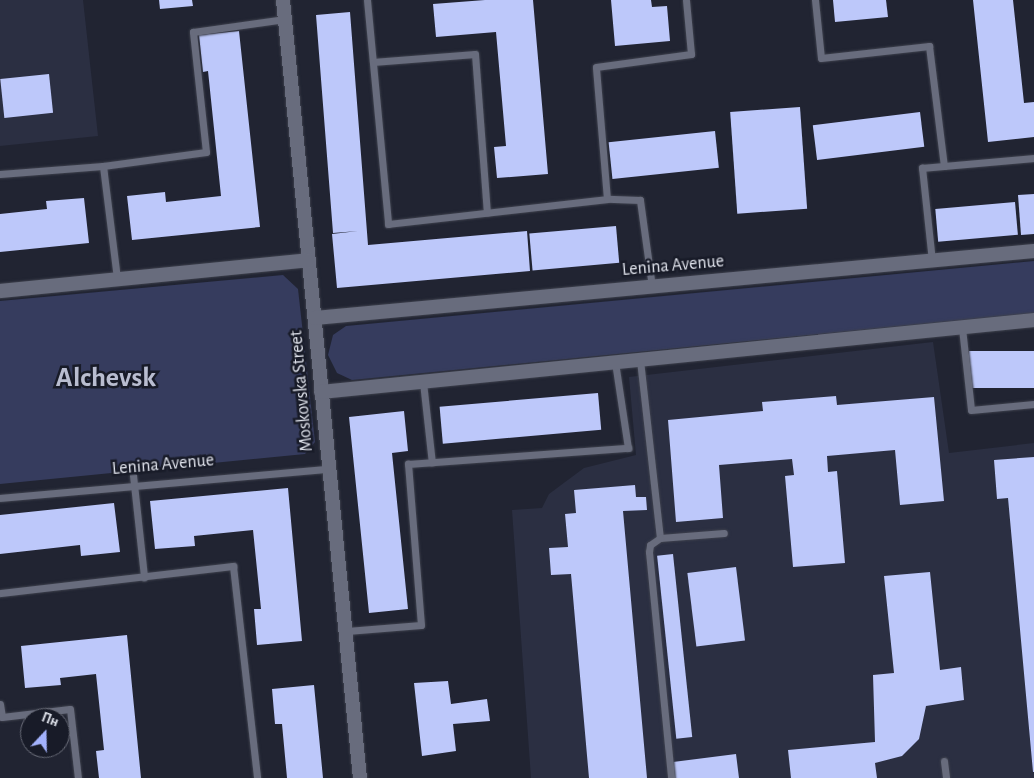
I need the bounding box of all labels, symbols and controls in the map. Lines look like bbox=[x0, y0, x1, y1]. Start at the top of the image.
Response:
street label: Lenina Avenue bbox=[621, 251, 725, 281]
street label: Moskovska Street bbox=[286, 329, 318, 453]
district label: Alchevsk bbox=[56, 361, 156, 395]
street label: Lenina Avenue bbox=[111, 450, 215, 480]
north arrow bbox=[20, 708, 70, 758]
text: Пн bbox=[40, 710, 60, 730]

